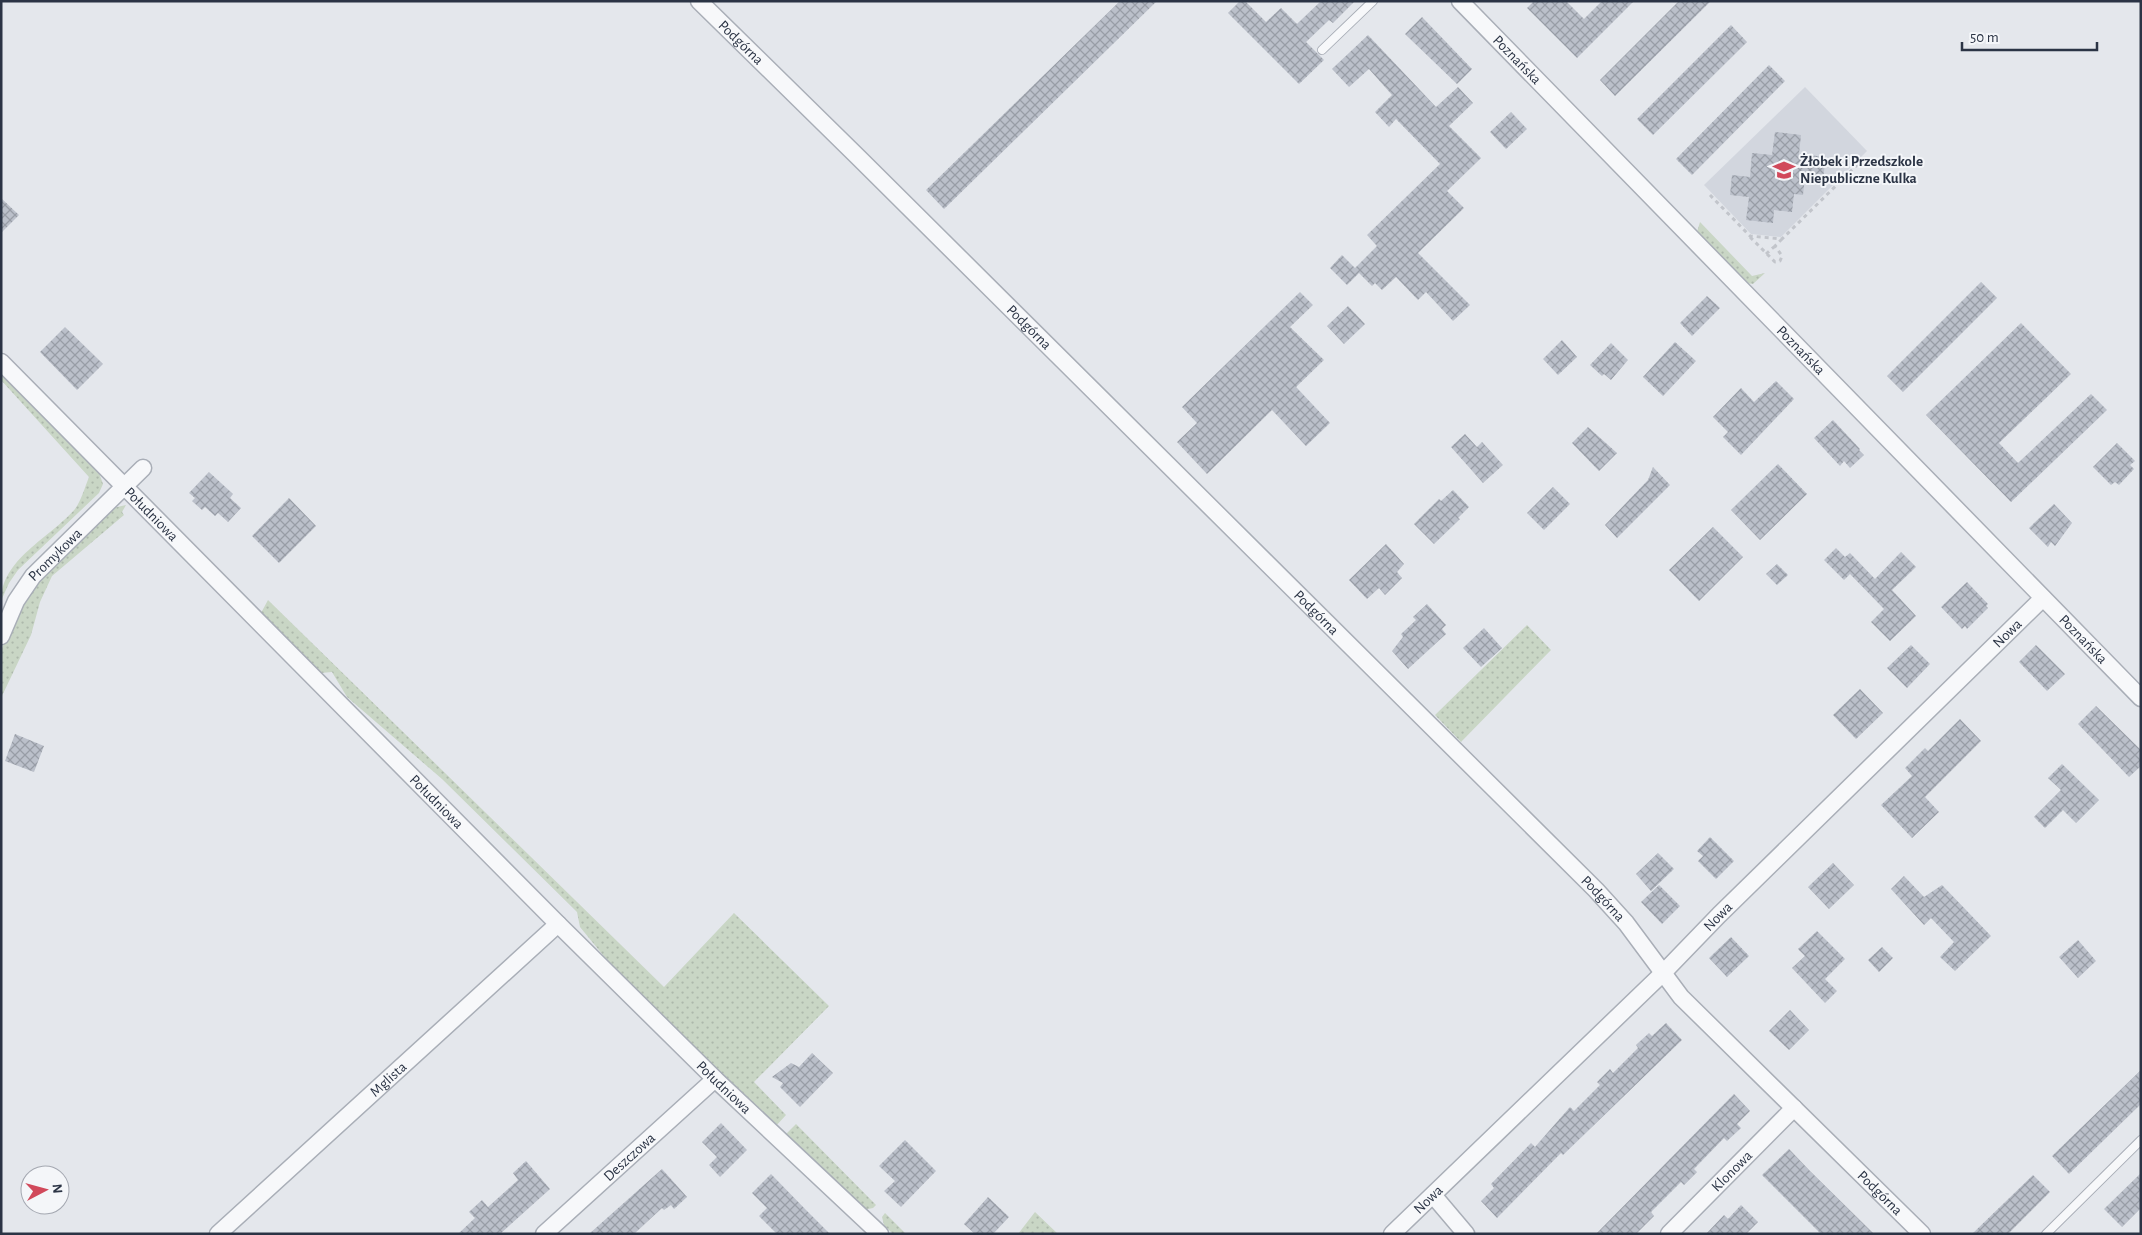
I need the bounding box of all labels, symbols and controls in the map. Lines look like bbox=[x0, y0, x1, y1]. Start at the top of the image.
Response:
street label: Podgórna bbox=[716, 17, 767, 67]
scale bar bbox=[1962, 20, 2097, 52]
text: 50 m bbox=[1970, 30, 1999, 45]
street label: Poznańska bbox=[1490, 32, 1544, 87]
place label: Żłobek i Przedszkole Niepubliczne Kulka bbox=[1800, 153, 1923, 186]
school or university icon: Żłobek i Przedszkole Niepubliczne Kulka bbox=[1771, 157, 1797, 183]
street label: Podgórna bbox=[1004, 302, 1055, 352]
street label: Poznańska bbox=[1774, 323, 1828, 377]
street label: Południowa bbox=[122, 484, 181, 544]
street label: Promykowa bbox=[25, 525, 85, 584]
street label: Podgórna bbox=[1291, 587, 1342, 638]
street label: Poznańska bbox=[2056, 612, 2110, 666]
street label: Nowa bbox=[1990, 616, 2025, 650]
street label: Południowa bbox=[407, 772, 466, 832]
street label: Podgórna bbox=[1579, 873, 1628, 924]
street label: Nowa bbox=[1701, 899, 1735, 934]
street label: Południowa bbox=[694, 1058, 754, 1117]
street label: Mglista bbox=[367, 1059, 409, 1099]
street label: Deszczowa bbox=[600, 1130, 658, 1184]
street label: Klonowa bbox=[1708, 1147, 1755, 1194]
north arrow bbox=[20, 1165, 70, 1215]
street label: Podgórna bbox=[1855, 1168, 1906, 1218]
street label: Nowa bbox=[1411, 1182, 1445, 1216]
text: N bbox=[49, 1183, 64, 1194]

